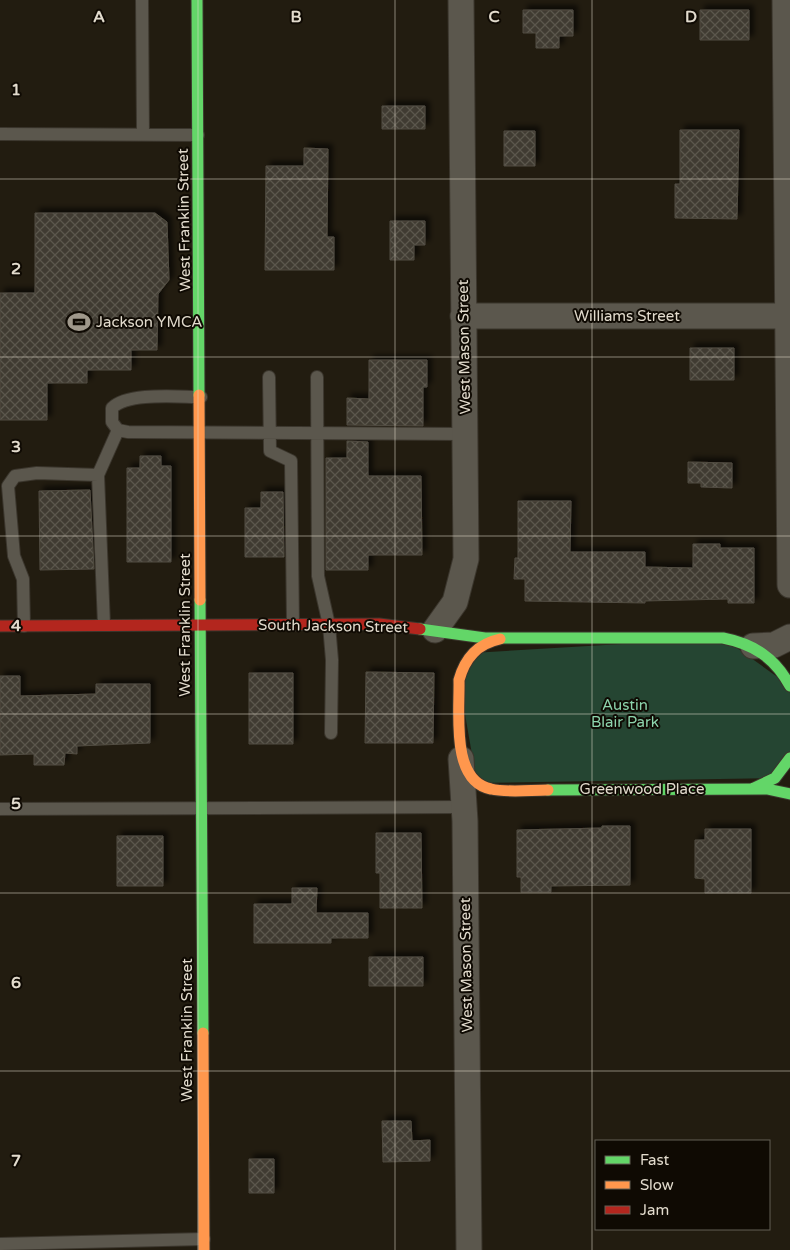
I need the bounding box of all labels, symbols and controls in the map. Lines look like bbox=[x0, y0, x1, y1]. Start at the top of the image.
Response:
text: A bbox=[93, 7, 105, 27]
text: B bbox=[290, 7, 302, 27]
text: C bbox=[488, 7, 500, 27]
text: D bbox=[685, 7, 697, 27]
text: 1 bbox=[11, 80, 21, 100]
street label: West Franklin Street bbox=[174, 148, 194, 292]
text: 2 bbox=[11, 259, 21, 279]
street label: West Mason Street bbox=[454, 279, 474, 415]
street label: Williams Street bbox=[574, 307, 680, 325]
sports icon: Jackson YMCA bbox=[66, 309, 92, 335]
place label: Jackson YMCA bbox=[96, 313, 203, 331]
text: 3 bbox=[11, 437, 21, 457]
street label: West Franklin Street bbox=[176, 553, 194, 697]
text: 4 bbox=[11, 616, 21, 636]
street label: South Jackson Street bbox=[258, 616, 408, 636]
park label: Austin Blair Park bbox=[591, 696, 659, 731]
street label: Greenwood Place bbox=[580, 780, 704, 798]
text: 5 bbox=[11, 794, 21, 814]
street label: West Mason Street bbox=[456, 897, 476, 1033]
street label: West Franklin Street bbox=[178, 958, 196, 1102]
text: 6 bbox=[11, 973, 21, 993]
legend bbox=[595, 1140, 770, 1230]
text: 7 bbox=[11, 1151, 21, 1171]
text: Fast bbox=[640, 1151, 670, 1169]
text: Slow bbox=[640, 1176, 674, 1194]
text: Jam bbox=[640, 1201, 669, 1219]

